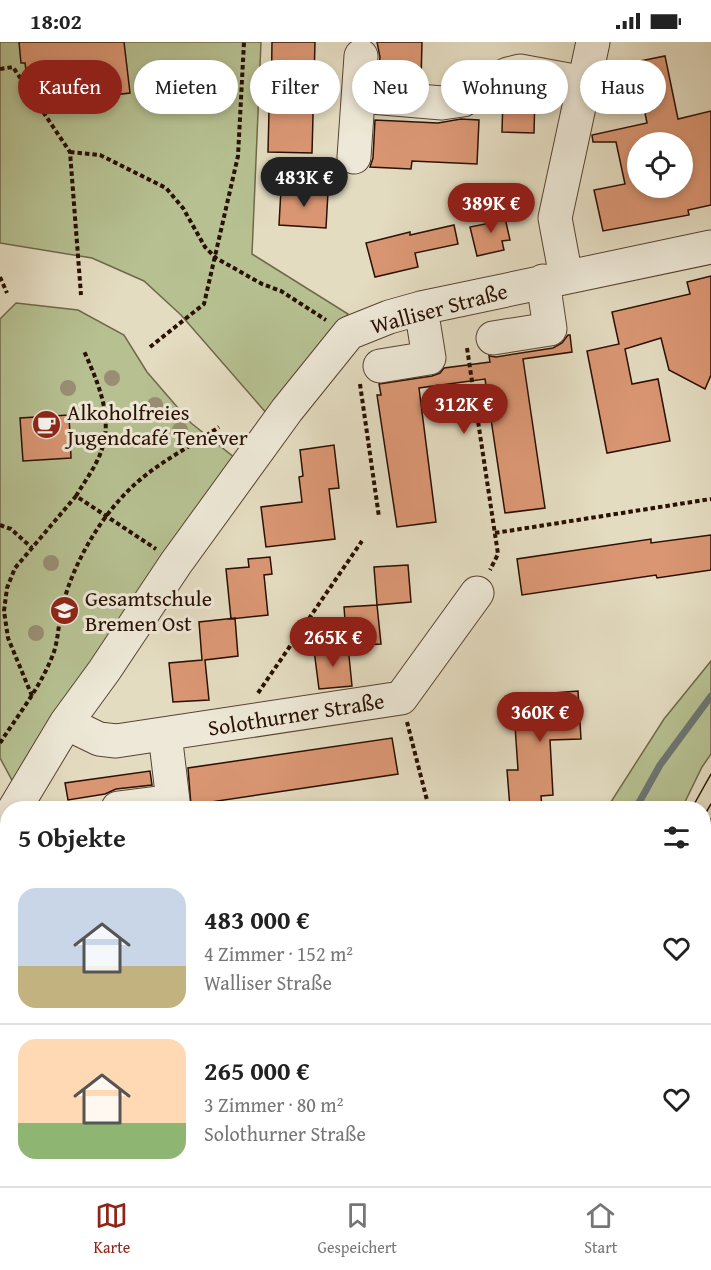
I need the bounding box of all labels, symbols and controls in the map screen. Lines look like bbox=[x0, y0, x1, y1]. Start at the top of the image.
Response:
text: 18:02 bbox=[30, 5, 82, 37]
chip: Kaufen bbox=[18, 60, 122, 114]
chip: Mieten bbox=[134, 60, 238, 114]
chip: Filter bbox=[250, 60, 340, 114]
chip: Neu bbox=[352, 60, 429, 114]
chip: Wohnung bbox=[441, 60, 568, 114]
chip: Haus bbox=[580, 60, 666, 114]
map controls bbox=[627, 132, 693, 198]
button: locate bbox=[627, 132, 693, 198]
pin: 483K € bbox=[255, 157, 353, 208]
text: 483K € bbox=[275, 162, 333, 191]
pin: 389K € bbox=[442, 183, 540, 234]
text: 389K € bbox=[462, 188, 520, 217]
street label: Walliser Straße bbox=[367, 274, 511, 342]
pin: 312K € bbox=[415, 384, 513, 435]
text: 312K € bbox=[435, 389, 493, 418]
place label: Alkoholfreies Jugendcafé Tenever bbox=[64, 396, 248, 453]
cafe icon: Alkoholfreies Jugendcafé Tenever bbox=[30, 409, 62, 441]
place label: Gesamtschule Bremen Ost bbox=[85, 582, 212, 639]
school or university icon: Gesamtschule Bremen Ost bbox=[48, 595, 80, 627]
pin: 265K € bbox=[284, 617, 382, 668]
text: 265K € bbox=[304, 622, 362, 651]
street label: Solothurner Straße bbox=[206, 684, 386, 744]
pin: 360K € bbox=[491, 692, 589, 743]
text: 360K € bbox=[511, 697, 569, 726]
text: 5 Objekte bbox=[18, 818, 126, 857]
icon: filters bbox=[660, 821, 693, 854]
text: 483 000 € bbox=[204, 900, 310, 939]
icon: home bbox=[66, 912, 138, 984]
icon: heart bbox=[660, 932, 693, 965]
text: 4 Zimmer · 152 m² bbox=[204, 939, 353, 968]
text: Walliser Straße bbox=[204, 968, 332, 997]
text: 265 000 € bbox=[204, 1051, 310, 1090]
icon: home bbox=[66, 1063, 138, 1135]
icon: heart bbox=[660, 1083, 693, 1116]
text: 3 Zimmer · 80 m² bbox=[204, 1090, 343, 1119]
text: Solothurner Straße bbox=[204, 1119, 366, 1148]
tab: Karte bbox=[94, 1199, 130, 1259]
tab: Gespeichert bbox=[317, 1199, 397, 1259]
tab: Start bbox=[584, 1199, 617, 1259]

